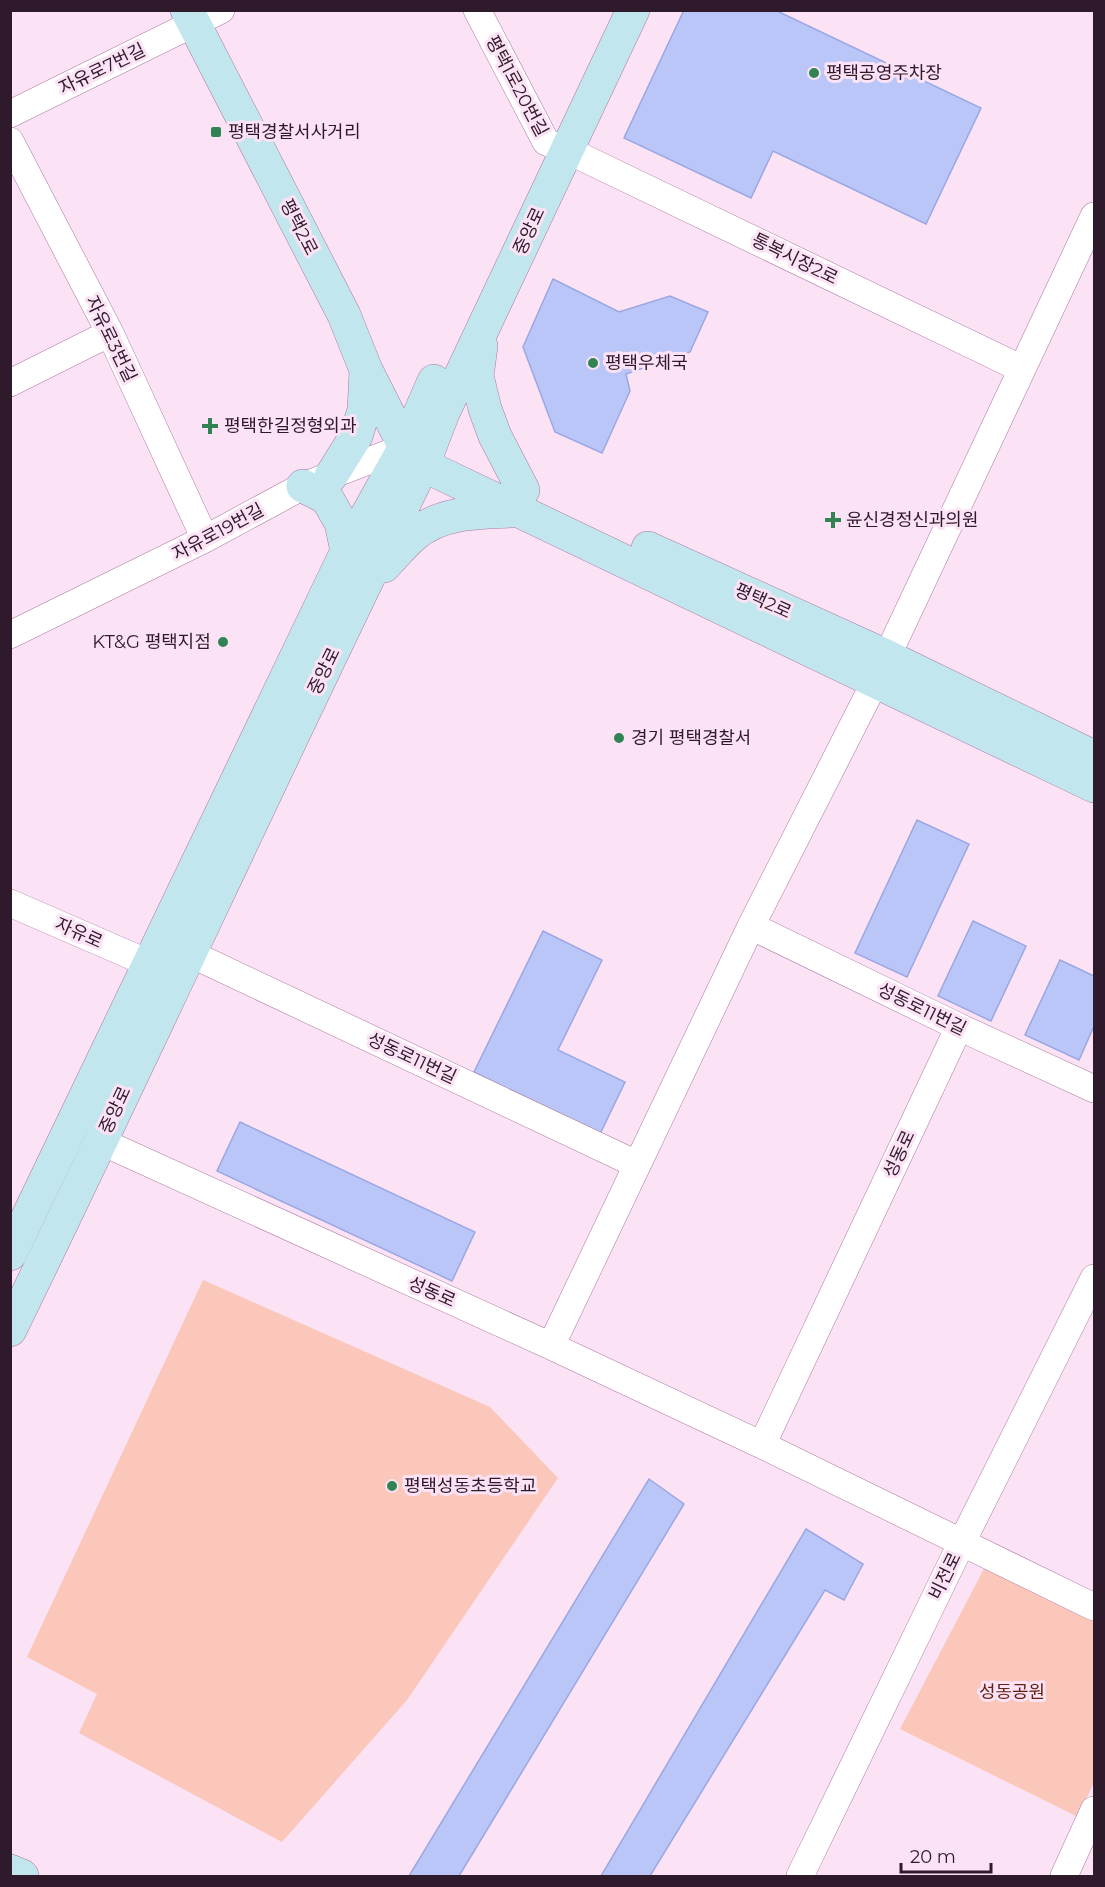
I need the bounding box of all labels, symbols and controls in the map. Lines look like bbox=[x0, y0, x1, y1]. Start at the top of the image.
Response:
street label: 평택1로20번길 bbox=[481, 32, 553, 140]
street label: 자유로7번길 bbox=[55, 39, 149, 99]
place label: 평택공영주차장 bbox=[826, 62, 942, 84]
marker: 평택공영주차장 bbox=[807, 66, 821, 80]
place label: 평택경찰서사거리 bbox=[228, 121, 360, 143]
marker: 평택경찰서사거리 bbox=[209, 125, 223, 139]
street label: 평택2로 bbox=[276, 195, 322, 259]
street label: 중앙로 bbox=[509, 204, 549, 258]
street label: 통복시장2로 bbox=[748, 229, 842, 289]
street label: 자유로3번길 bbox=[81, 292, 141, 386]
place label: 평택우체국 bbox=[605, 352, 688, 374]
marker: 평택우체국 bbox=[586, 356, 600, 370]
place label: 평택한길정형외과 bbox=[224, 415, 357, 437]
marker: 평택한길정형외과 bbox=[201, 417, 219, 435]
street label: 자유로19번길 bbox=[169, 499, 267, 565]
place label: 윤신경정신과의원 bbox=[846, 509, 978, 531]
marker: 윤신경정신과의원 bbox=[824, 511, 842, 529]
street label: 평택2로 bbox=[731, 579, 795, 623]
place label: KT&G 평택지점 bbox=[92, 631, 211, 653]
marker: KT&G 평택지점 bbox=[216, 635, 230, 649]
street label: 중앙로 bbox=[303, 644, 345, 698]
place label: 경기 평택경찰서 bbox=[631, 727, 752, 749]
marker: 경기 평택경찰서 bbox=[612, 731, 626, 745]
street label: 자유로 bbox=[52, 913, 106, 953]
street label: 성동로11번길 bbox=[874, 978, 970, 1040]
street label: 성동로11번길 bbox=[364, 1028, 460, 1088]
street label: 중앙로 bbox=[95, 1083, 135, 1137]
street label: 성동로 bbox=[879, 1127, 919, 1181]
street label: 성동로 bbox=[405, 1272, 459, 1312]
place label: 평택성동초등학교 bbox=[404, 1475, 536, 1497]
marker: 평택성동초등학교 bbox=[385, 1479, 399, 1493]
street label: 비전로 bbox=[924, 1549, 966, 1603]
park label: 성동공원 bbox=[979, 1681, 1045, 1703]
scale bar bbox=[901, 1836, 991, 1874]
text: 20 m bbox=[910, 1846, 956, 1868]

